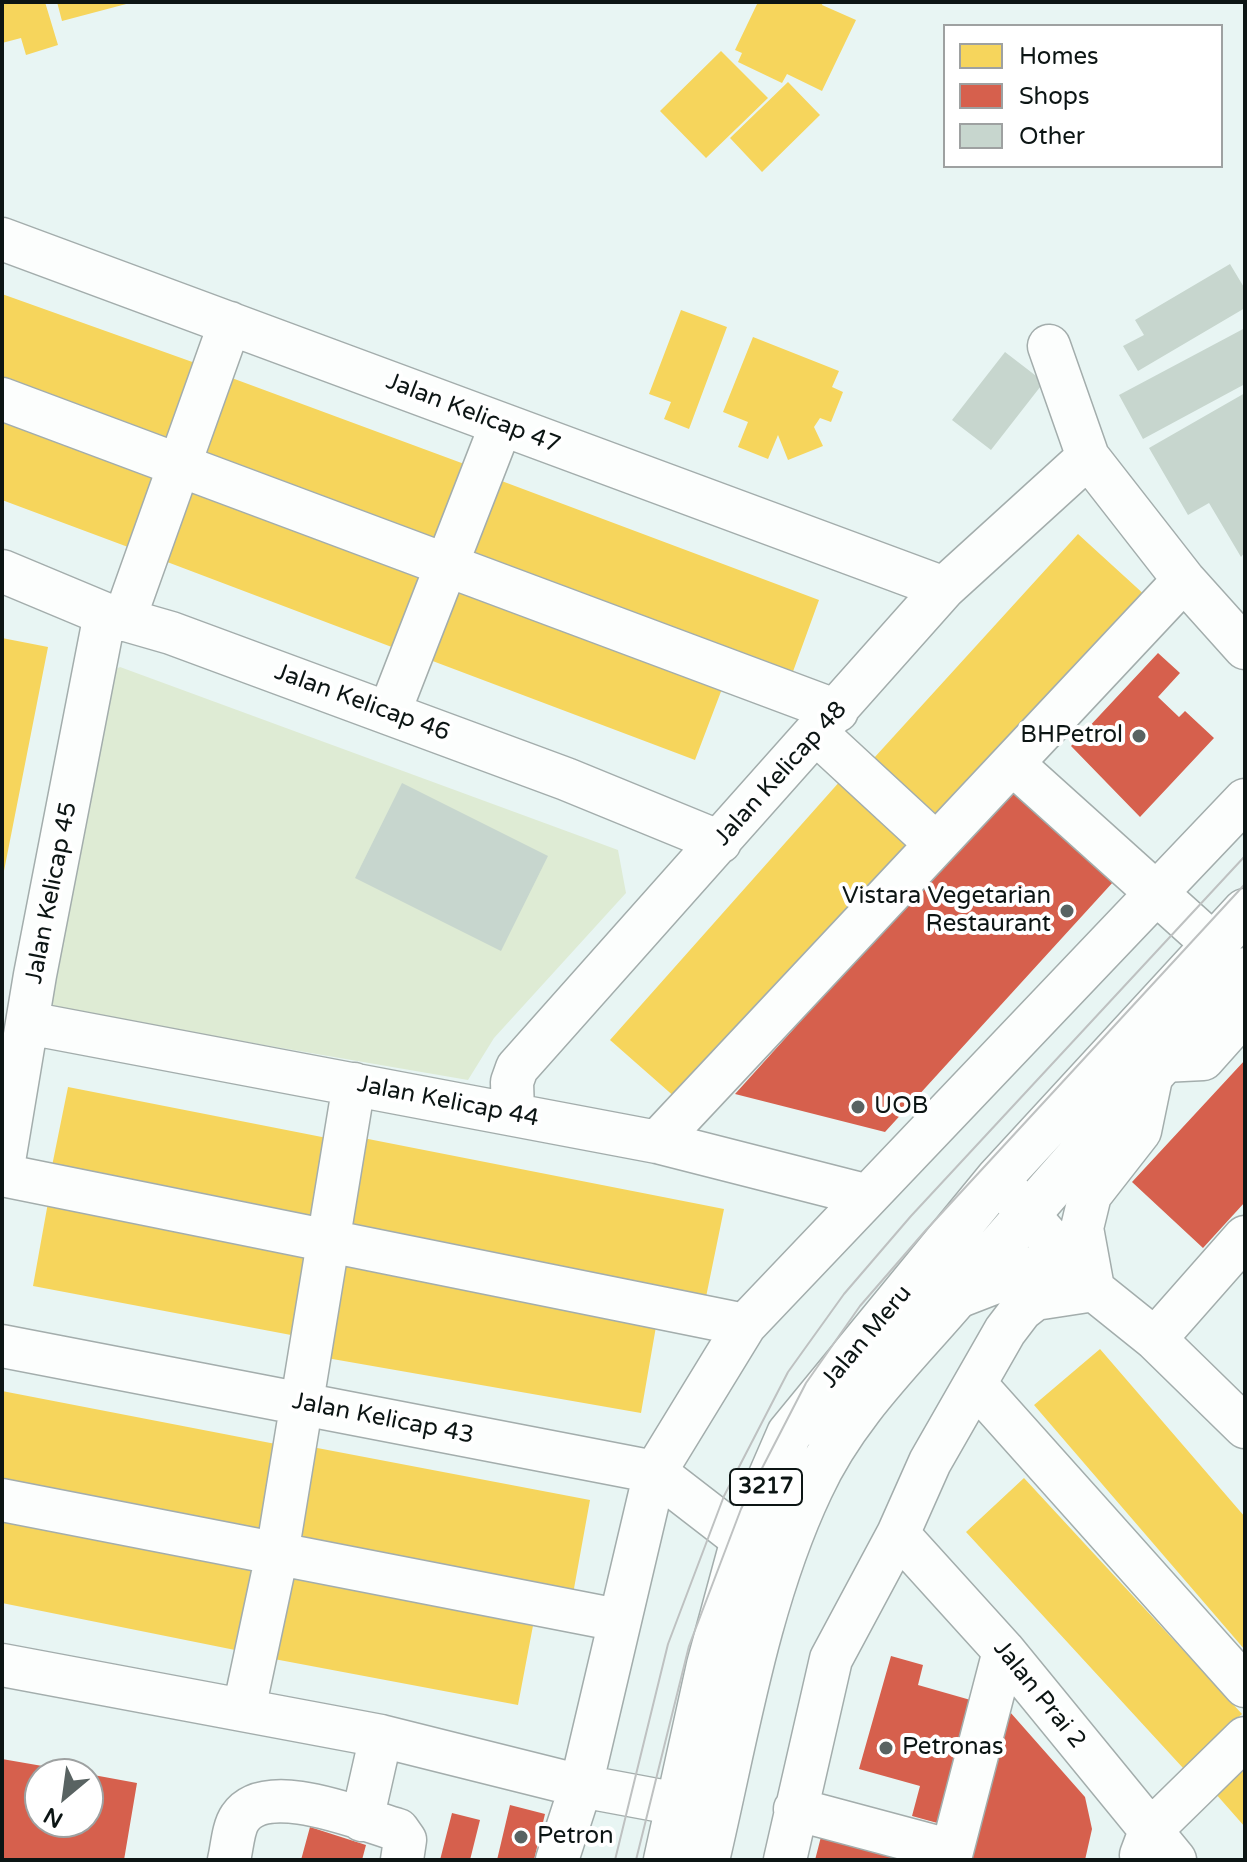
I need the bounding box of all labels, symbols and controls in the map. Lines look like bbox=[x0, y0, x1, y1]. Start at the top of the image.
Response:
legend bbox=[943, 24, 1223, 168]
text: Homes bbox=[1019, 42, 1099, 71]
text: Shops bbox=[1019, 82, 1089, 111]
text: Other bbox=[1019, 122, 1085, 151]
street label: Jalan Kelicap 47 bbox=[382, 368, 564, 460]
street label: Jalan Kelicap 46 bbox=[270, 658, 454, 748]
street label: Jalan Kelicap 48 bbox=[709, 696, 853, 852]
place label: BHPetrol bbox=[1020, 722, 1123, 750]
marker: BHPetrol bbox=[1130, 727, 1148, 745]
street label: Jalan Kelicap 45 bbox=[20, 800, 84, 986]
place label: Vistara Vegetarian Restaurant bbox=[842, 883, 1051, 939]
marker: Vistara Vegetarian Restaurant bbox=[1058, 902, 1076, 920]
street label: Jalan Kelicap 44 bbox=[355, 1070, 541, 1134]
place label: UOB bbox=[874, 1093, 928, 1121]
marker: UOB bbox=[849, 1098, 867, 1116]
street label: Jalan Meru bbox=[816, 1280, 918, 1394]
street label: Jalan Kelicap 43 bbox=[290, 1387, 476, 1451]
road number: 3217 bbox=[730, 1469, 802, 1505]
street label: Jalan Prai 2 bbox=[987, 1635, 1091, 1755]
place label: Petronas bbox=[902, 1734, 1004, 1762]
marker: Petronas bbox=[877, 1739, 895, 1757]
north arrow bbox=[24, 1758, 104, 1838]
text: N bbox=[39, 1802, 67, 1833]
place label: Petron bbox=[537, 1823, 614, 1851]
marker: Petron bbox=[512, 1828, 530, 1846]

